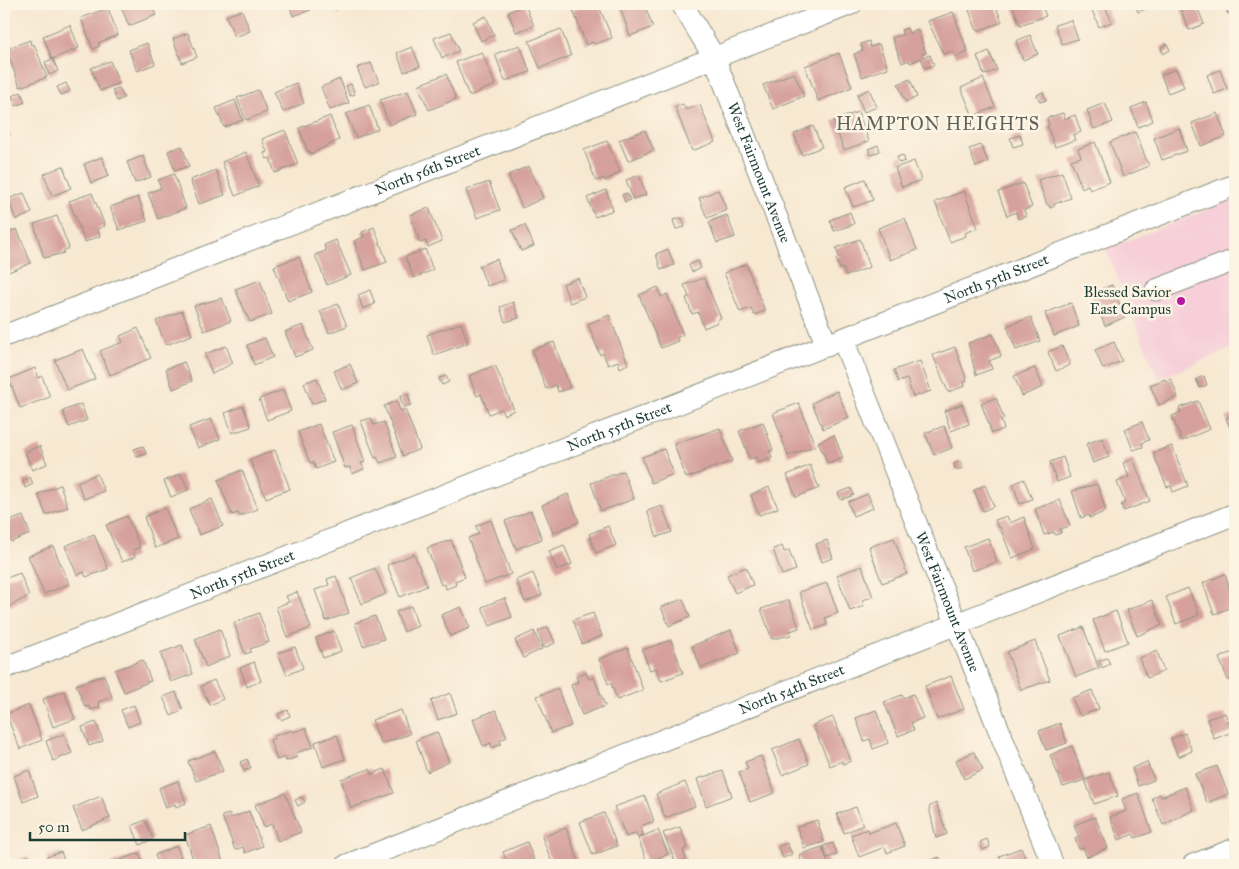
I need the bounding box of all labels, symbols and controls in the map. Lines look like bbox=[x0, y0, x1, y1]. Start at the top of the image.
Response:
street label: West Fairmount Avenue bbox=[724, 100, 795, 245]
district label: HAMPTON HEIGHTS bbox=[836, 113, 1040, 135]
street label: North 56th Street bbox=[372, 141, 483, 199]
street label: North 55th Street bbox=[941, 250, 1052, 307]
place label: Blessed Savior East Campus bbox=[1084, 283, 1171, 318]
marker: Blessed Savior East Campus bbox=[1175, 295, 1187, 307]
street label: North 55th Street bbox=[564, 398, 675, 455]
street label: West Fairmount Avenue bbox=[912, 529, 984, 675]
street label: North 55th Street bbox=[187, 546, 298, 603]
street label: North 54th Street bbox=[736, 660, 847, 718]
scale bar bbox=[30, 809, 185, 841]
text: 50 m bbox=[38, 818, 70, 836]

